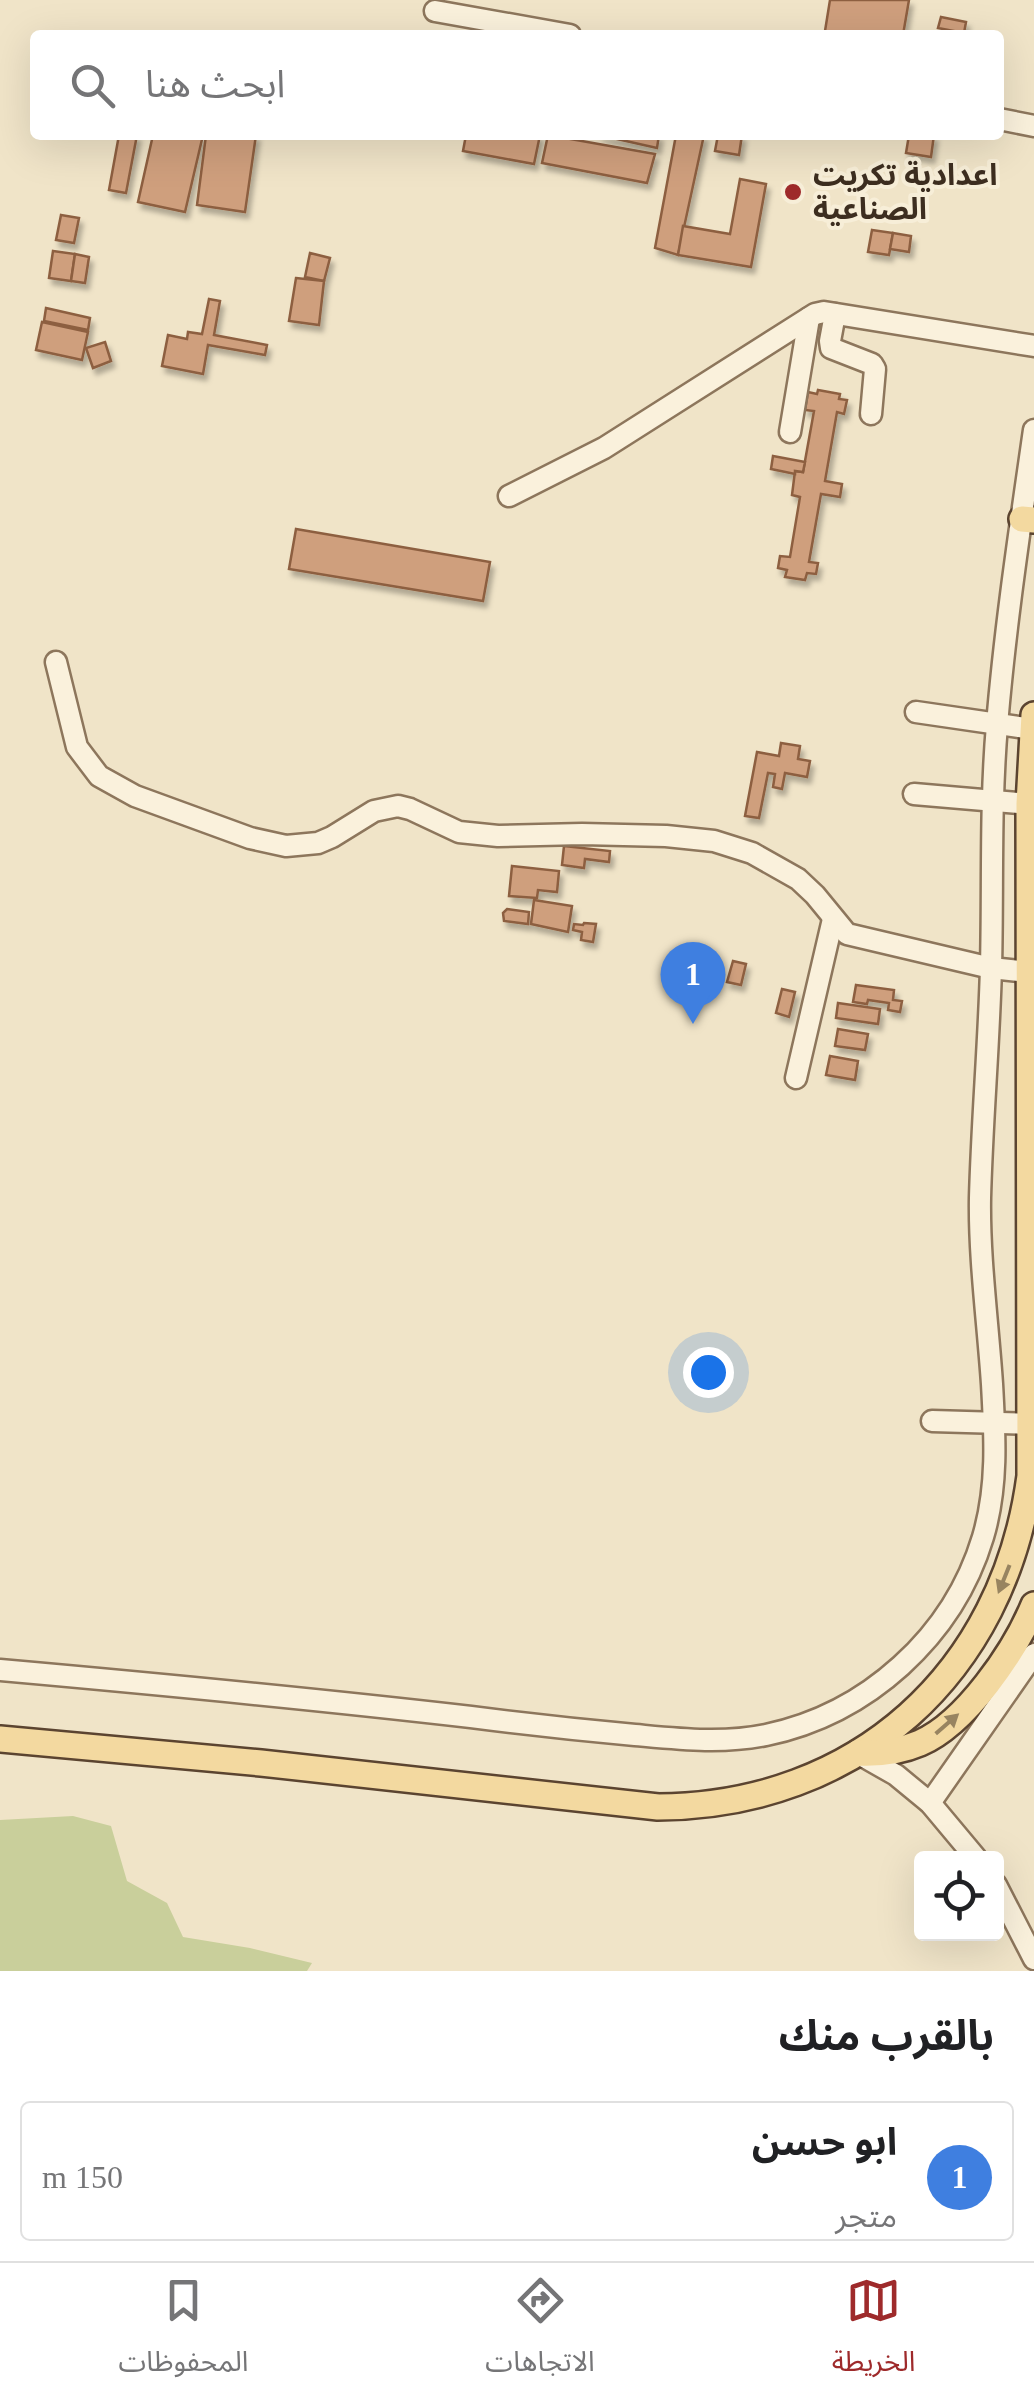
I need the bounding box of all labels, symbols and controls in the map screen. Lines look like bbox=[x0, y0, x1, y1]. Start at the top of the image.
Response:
search box bbox=[30, 30, 1004, 140]
icon: search bbox=[65, 58, 120, 113]
text: ابحث هنا bbox=[145, 63, 285, 105]
place label: اعدادية تكريت الصناعية bbox=[813, 158, 997, 226]
marker: اعدادية تكريت الصناعية bbox=[782, 181, 804, 203]
pin: 1 bbox=[660, 942, 726, 1024]
your location bbox=[683, 1347, 734, 1398]
one-way arrow bbox=[996, 1565, 1012, 1595]
one-way arrow bbox=[934, 1713, 959, 1735]
map controls bbox=[914, 1851, 1004, 1941]
button: locate bbox=[914, 1851, 1004, 1941]
text: بالقرب منك bbox=[779, 2013, 994, 2059]
text: ابو حسن bbox=[752, 2121, 897, 2163]
text: 150 m bbox=[42, 2159, 123, 2195]
text: 1 bbox=[952, 2159, 968, 2195]
text: متجر bbox=[835, 2198, 897, 2234]
tab: المحفوظات bbox=[118, 2273, 248, 2392]
tab: الاتجاهات bbox=[485, 2273, 595, 2392]
tab: الخريطة bbox=[832, 2273, 916, 2392]

